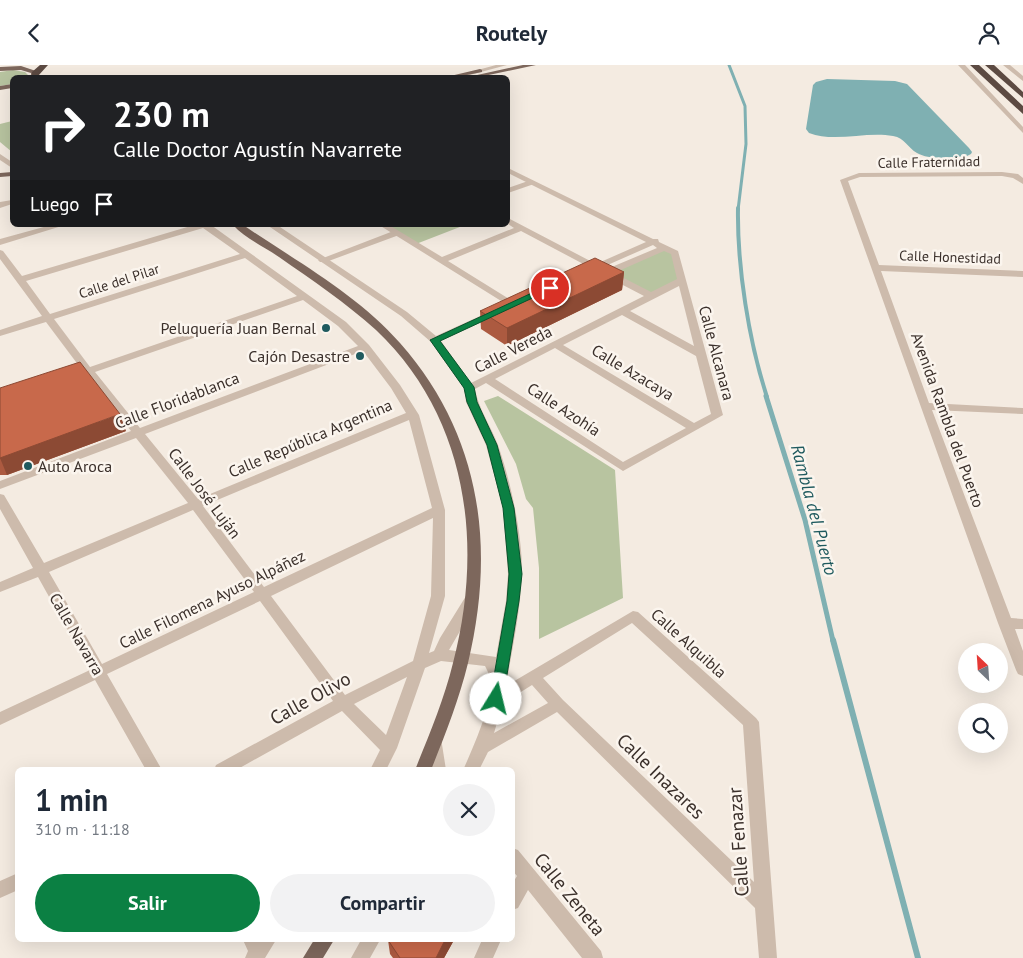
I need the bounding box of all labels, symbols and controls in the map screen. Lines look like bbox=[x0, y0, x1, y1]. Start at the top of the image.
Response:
icon: back bbox=[20, 19, 48, 47]
text: Routely bbox=[476, 19, 547, 47]
icon: person bbox=[975, 19, 1003, 47]
text: 230 m bbox=[113, 91, 210, 137]
icon: right bbox=[30, 95, 95, 160]
text: Calle Doctor Agustín Navarrete bbox=[113, 135, 402, 163]
street label: Calle Fraternidad bbox=[878, 152, 980, 172]
icon: arrive bbox=[90, 190, 118, 218]
text: Luego bbox=[30, 192, 80, 216]
street label: Calle Honestidad bbox=[899, 246, 1001, 268]
street label: Calle del Pilar bbox=[76, 259, 162, 302]
pin bbox=[529, 267, 571, 309]
icon: arrive bbox=[536, 274, 564, 302]
street label: Calle Alcanara bbox=[695, 303, 739, 403]
place label: Peluquería Juan Bernal bbox=[160, 318, 316, 338]
street label: Calle Vereda bbox=[471, 321, 555, 377]
marker: Peluquería Juan Bernal bbox=[320, 322, 332, 334]
street label: Avenida Rambla del Puerto bbox=[907, 330, 989, 510]
street label: Calle Azacaya bbox=[588, 340, 678, 404]
place label: Cajón Desastre bbox=[248, 346, 350, 366]
marker: Cajón Desastre bbox=[354, 350, 366, 362]
street label: Calle Floridablanca bbox=[112, 367, 242, 433]
street label: Calle Azohía bbox=[524, 378, 604, 440]
street label: Calle República Argentina bbox=[225, 394, 395, 482]
water label: Rambla del Puerto bbox=[786, 442, 843, 578]
street label: Calle José Luján bbox=[164, 444, 246, 542]
place label: Auto Aroca bbox=[38, 456, 112, 476]
marker: Auto Aroca bbox=[22, 460, 34, 472]
street label: Calle Filomena Ayuso Alpáñez bbox=[116, 545, 308, 653]
street label: Calle Navarra bbox=[45, 589, 109, 679]
street label: Calle Alquibla bbox=[647, 604, 731, 682]
north arrow bbox=[958, 643, 1008, 693]
map controls bbox=[958, 643, 1008, 753]
street label: Calle Olivo bbox=[265, 666, 355, 730]
position arrow bbox=[469, 672, 521, 724]
button: search bbox=[958, 703, 1008, 753]
street label: Calle Inazares bbox=[612, 728, 710, 824]
text: 1 min bbox=[35, 780, 108, 819]
button: close bbox=[443, 784, 495, 836]
street label: Calle Fenazar bbox=[722, 786, 754, 897]
text: 310 m · 11:18 bbox=[35, 819, 130, 839]
street label: Calle Zeneta bbox=[529, 847, 611, 941]
button: Salir bbox=[35, 874, 260, 932]
button: Compartir bbox=[270, 874, 495, 932]

